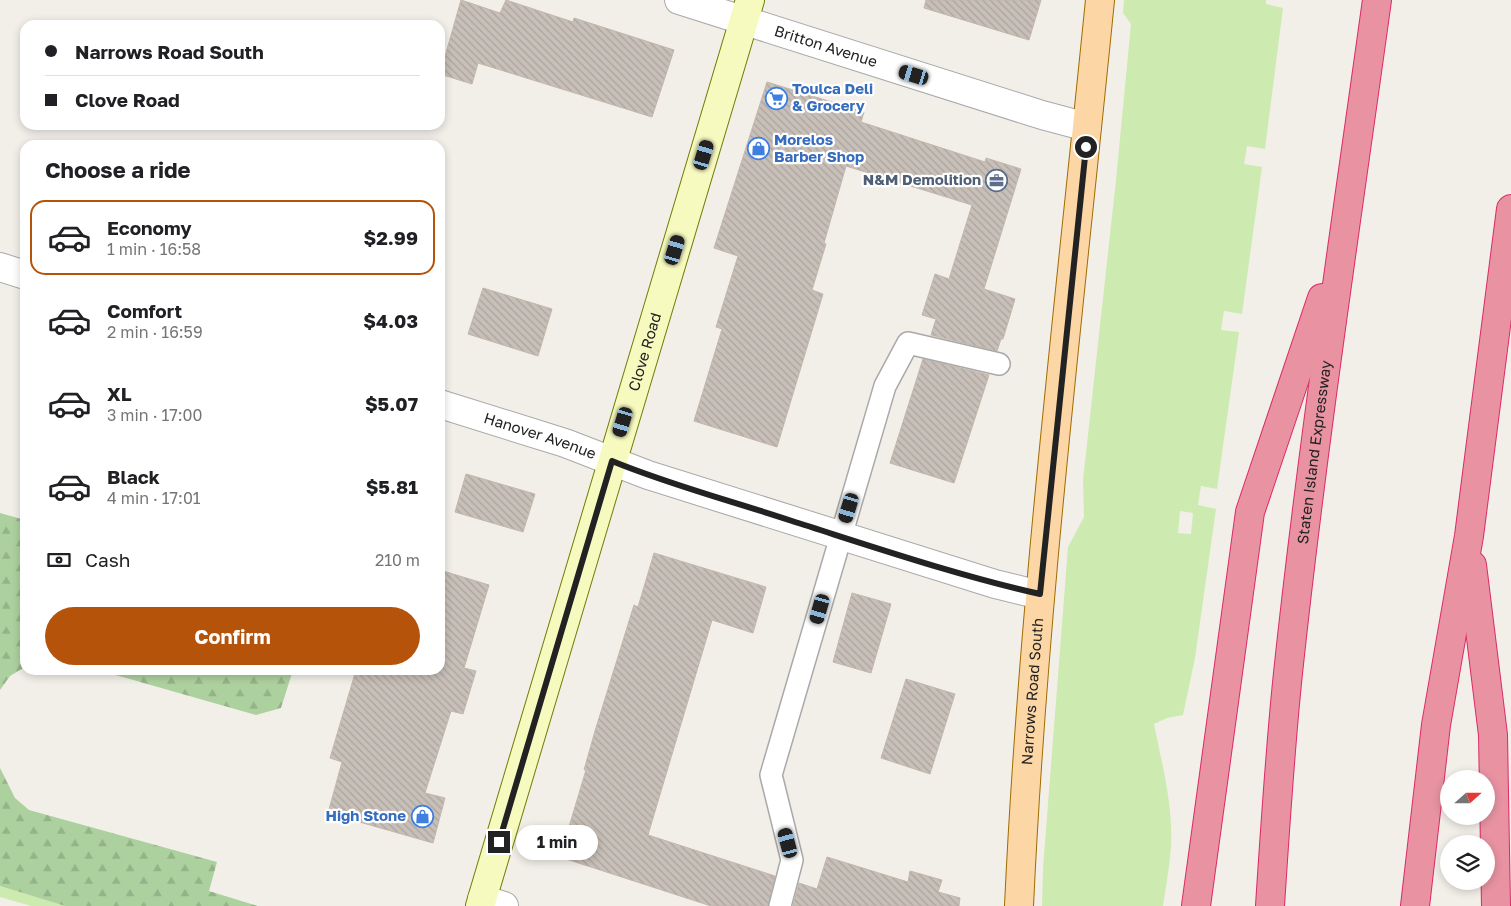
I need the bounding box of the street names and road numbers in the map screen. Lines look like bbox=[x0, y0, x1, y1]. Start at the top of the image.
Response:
street label: Britton Avenue bbox=[772, 21, 880, 70]
street label: Clove Road bbox=[624, 310, 664, 393]
street label: Staten Island Expressway bbox=[1293, 359, 1335, 545]
street label: Hanover Avenue bbox=[482, 408, 599, 462]
street label: Narrows Road South bbox=[1017, 617, 1046, 766]

